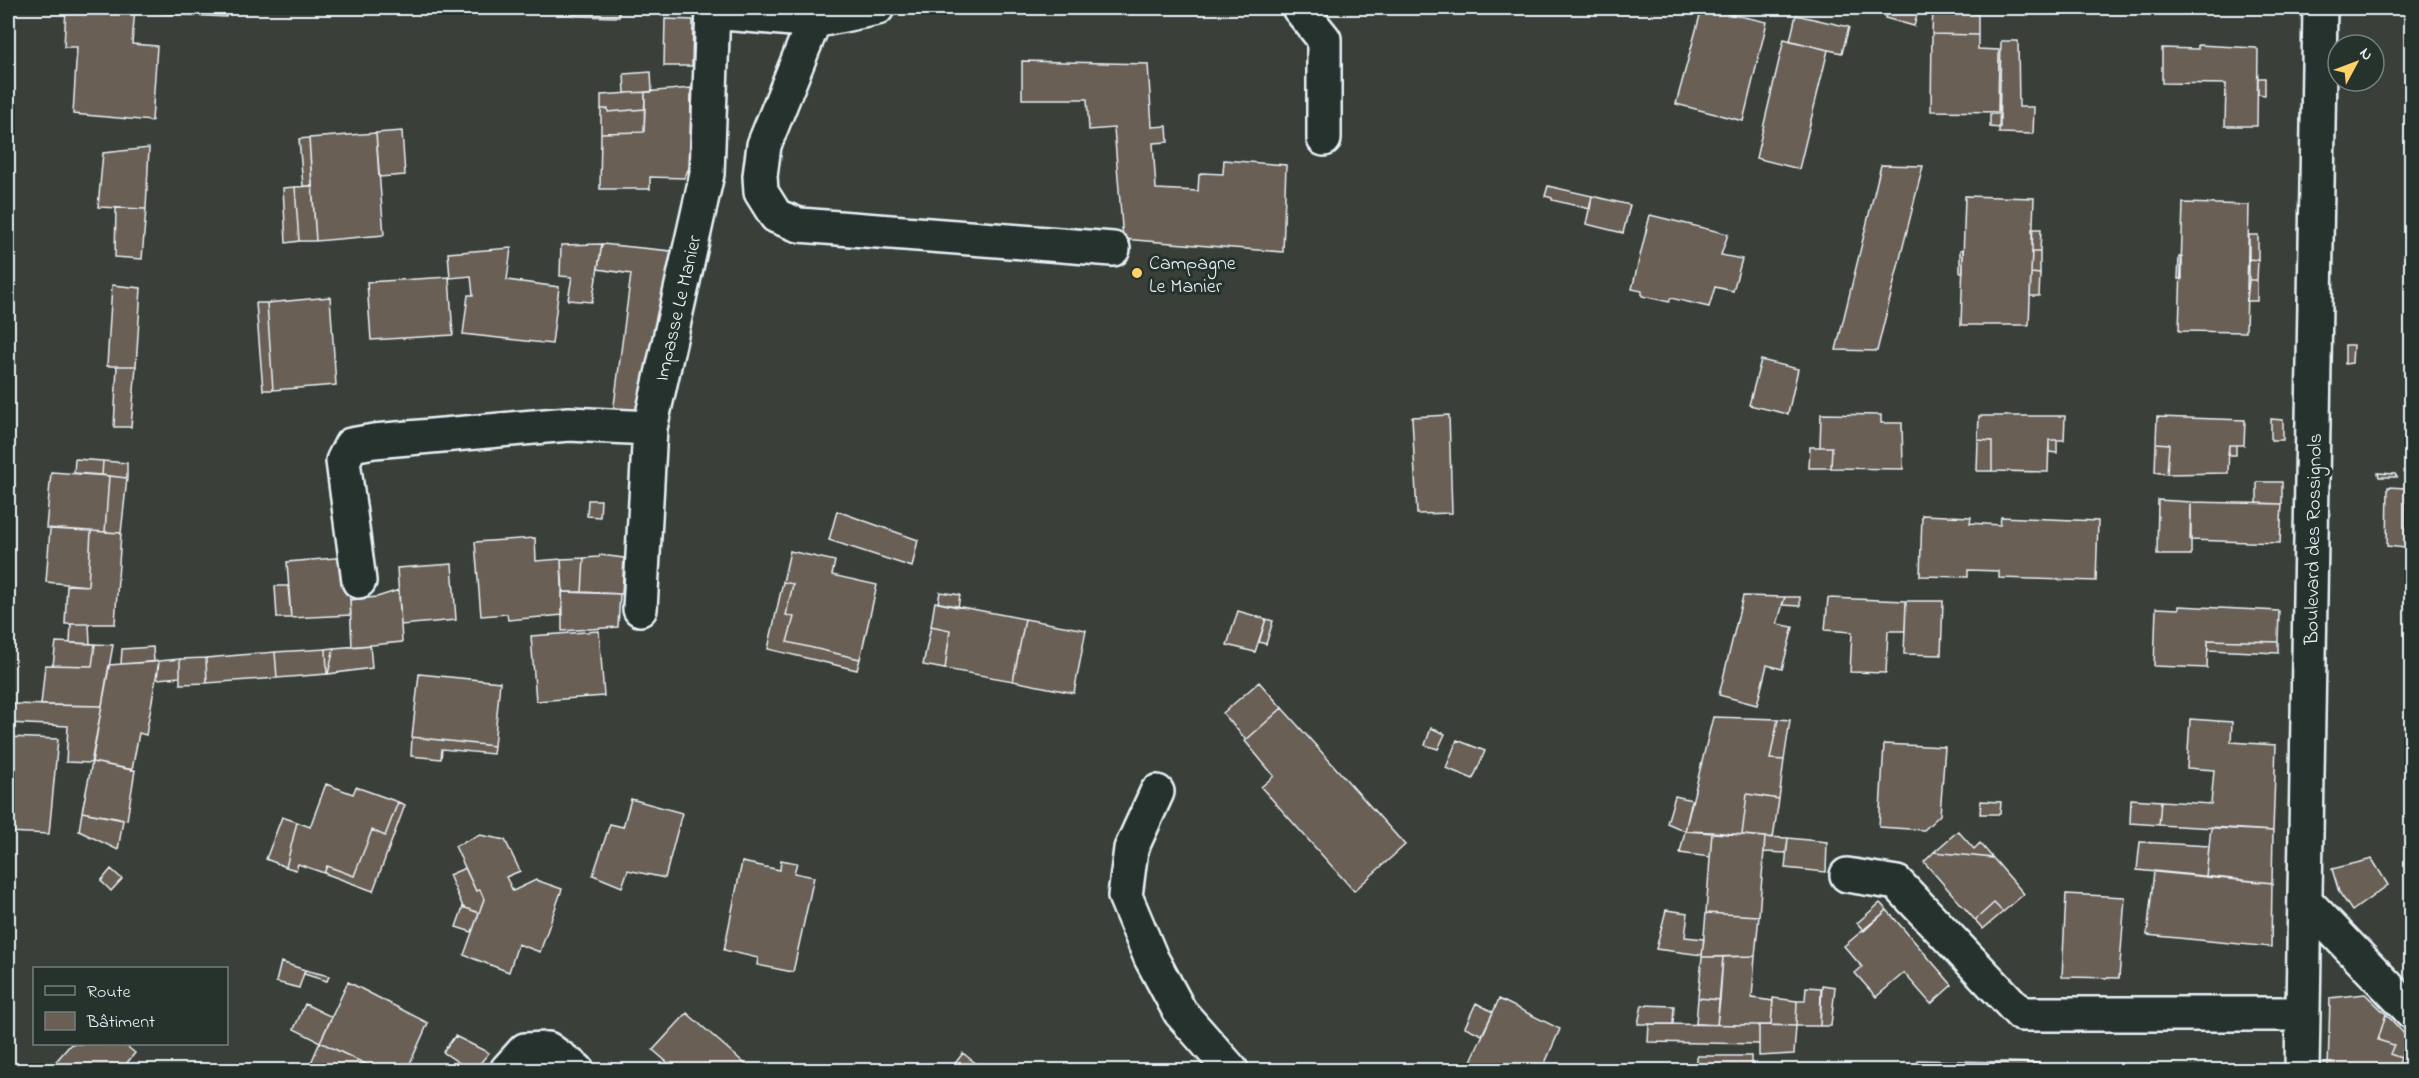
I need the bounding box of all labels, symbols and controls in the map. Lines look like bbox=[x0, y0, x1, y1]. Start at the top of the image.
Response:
north arrow bbox=[2326, 33, 2386, 93]
text: N bbox=[2353, 43, 2379, 67]
street label: Impasse Le Manier bbox=[649, 232, 711, 384]
place label: Campagne Le Manier bbox=[1149, 250, 1236, 302]
marker: Campagne Le Manier bbox=[1130, 266, 1144, 280]
street label: Boulevard des Rossignols bbox=[2298, 433, 2332, 646]
legend bbox=[33, 967, 228, 1045]
text: Route bbox=[87, 980, 132, 1006]
text: Bâtiment bbox=[86, 1010, 155, 1036]

